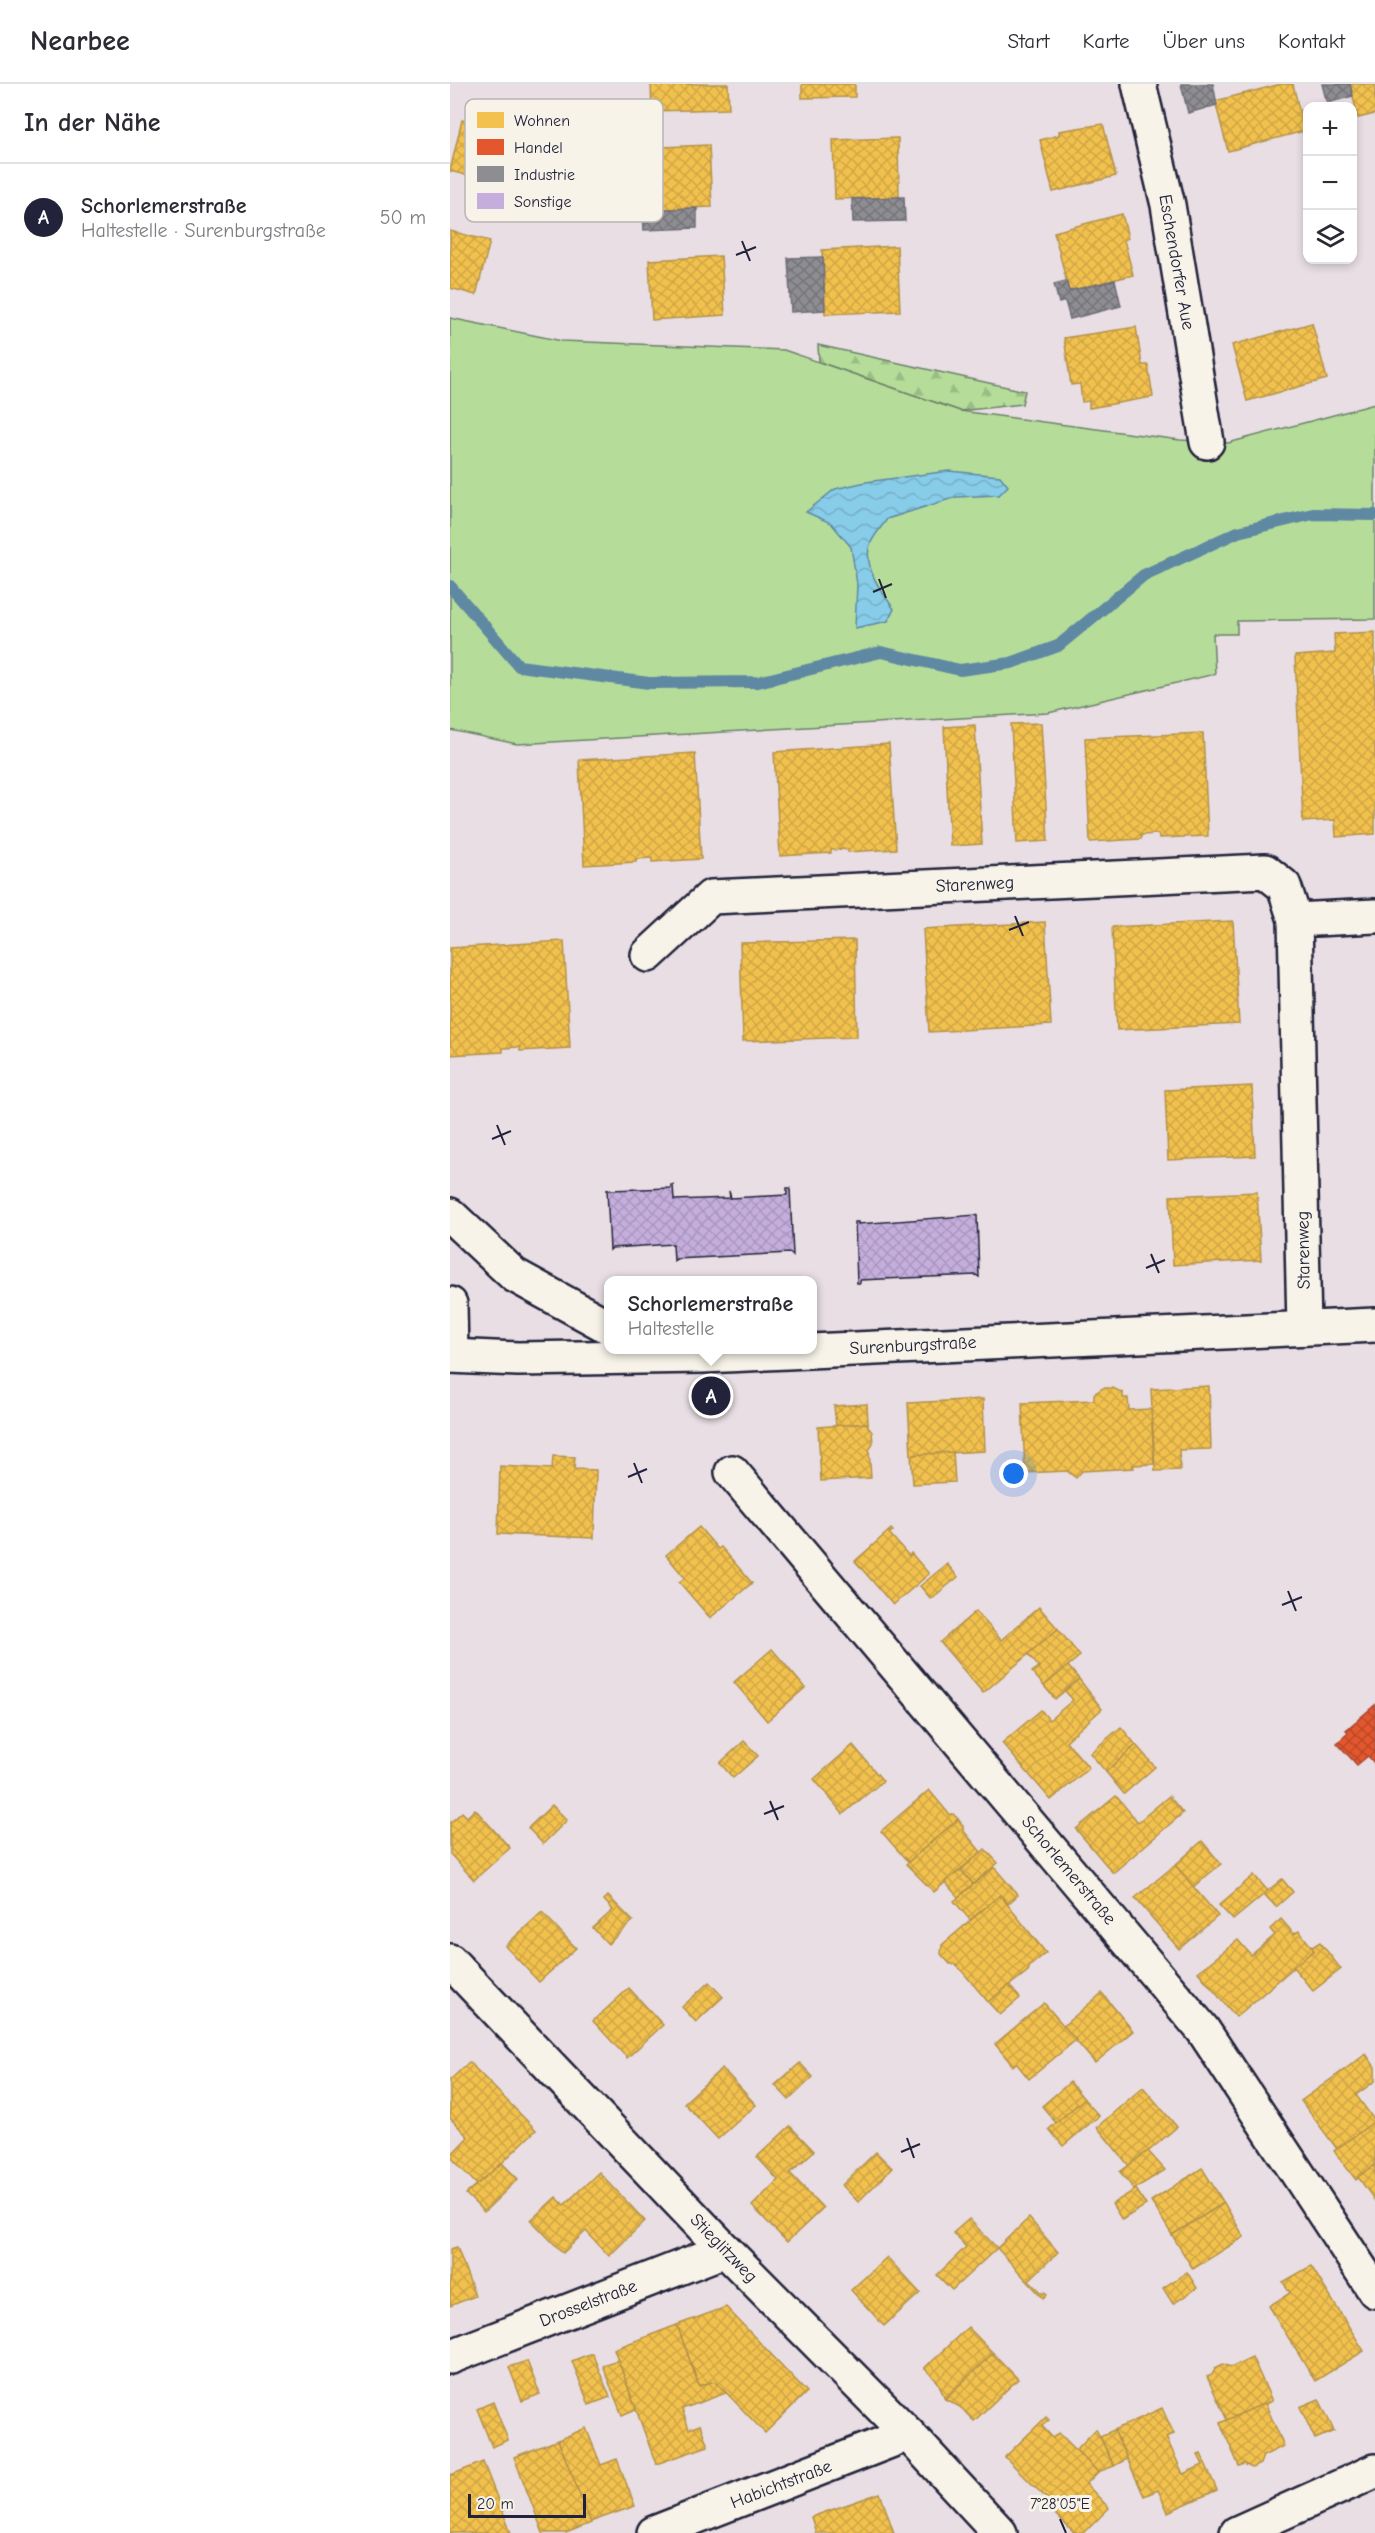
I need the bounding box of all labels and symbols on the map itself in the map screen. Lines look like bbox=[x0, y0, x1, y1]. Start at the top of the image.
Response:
legend bbox=[465, 99, 663, 222]
text: Wohnen bbox=[514, 112, 570, 130]
text: Handel bbox=[514, 139, 563, 157]
text: Industrie bbox=[514, 166, 575, 184]
text: Sonstige bbox=[514, 193, 572, 211]
street label: Eschendorfer Aue bbox=[1154, 193, 1199, 332]
street label: Starenweg bbox=[935, 872, 1015, 897]
street label: Starenweg bbox=[1292, 1211, 1315, 1289]
street label: Surenburgstraße bbox=[849, 1332, 977, 1359]
pin: A bbox=[692, 1374, 730, 1418]
your location bbox=[999, 1459, 1028, 1488]
street label: Schorlemerstraße bbox=[1017, 1811, 1120, 1929]
street label: Stieglitzweg bbox=[686, 2210, 762, 2287]
street label: Drosselstraße bbox=[536, 2275, 640, 2332]
street label: Habichtstraße bbox=[728, 2456, 835, 2513]
scale bar bbox=[468, 2491, 586, 2518]
text: 7°28'05"E bbox=[1030, 2495, 1090, 2513]

